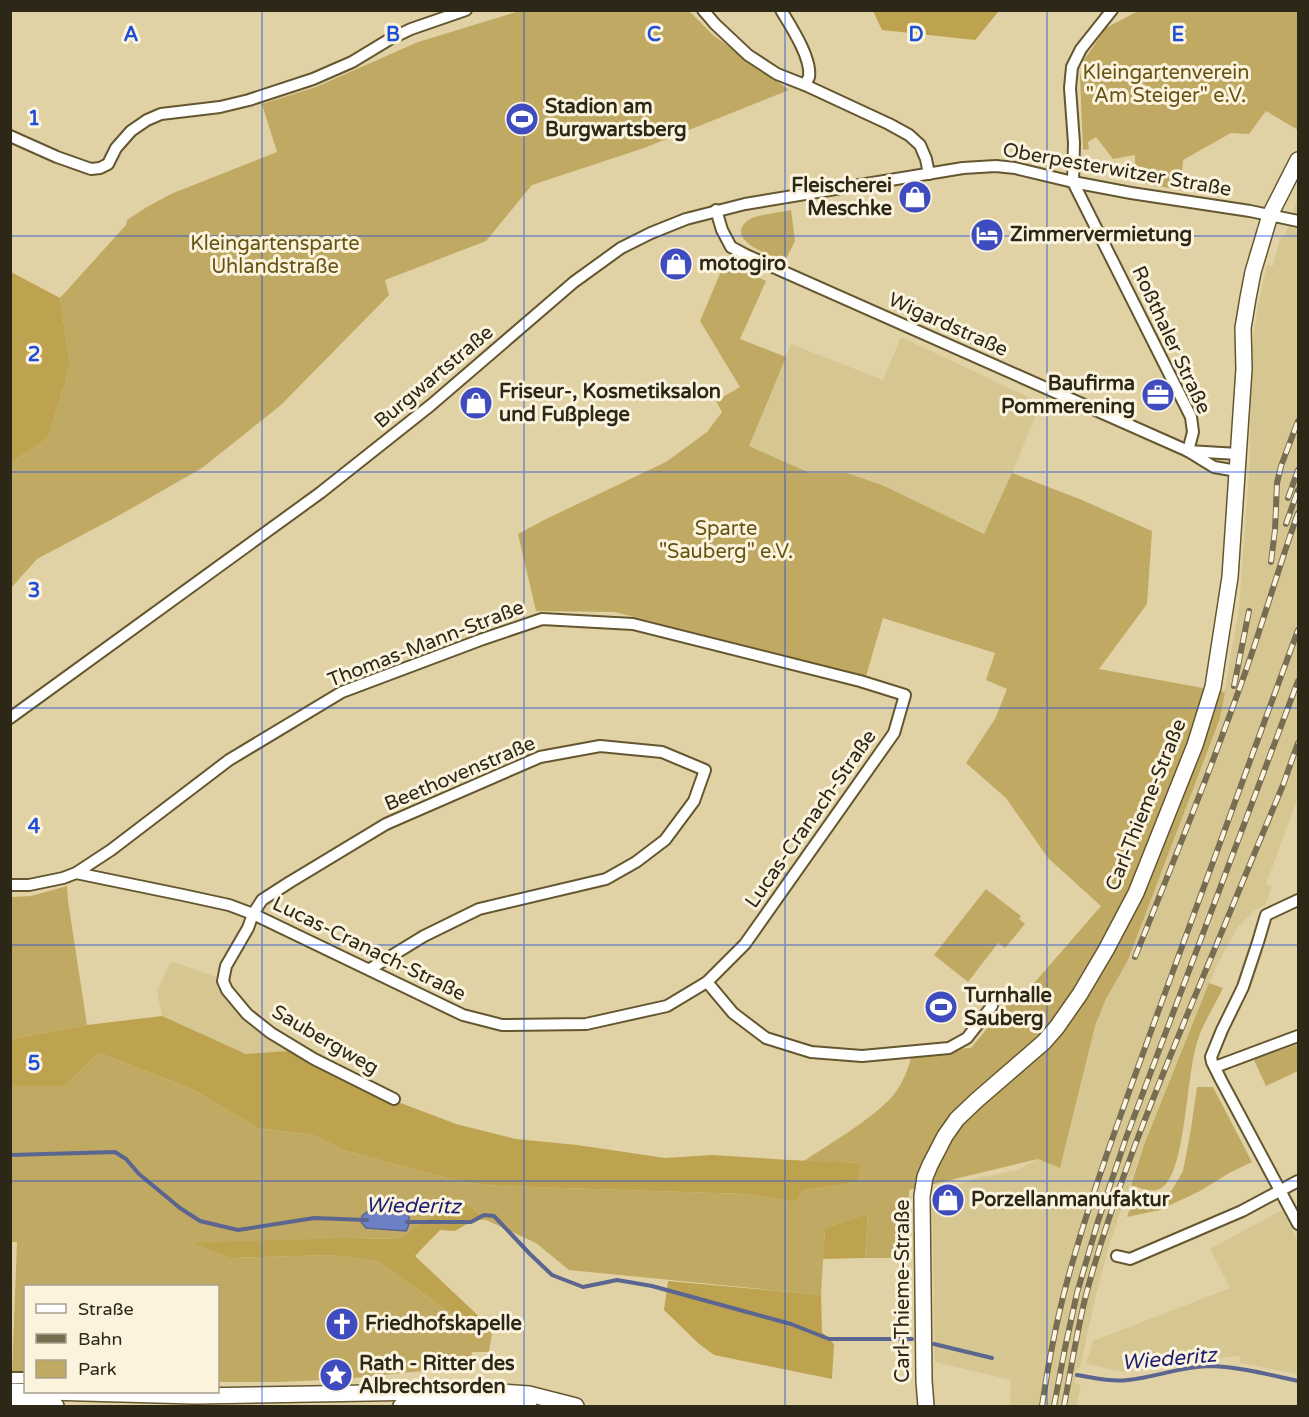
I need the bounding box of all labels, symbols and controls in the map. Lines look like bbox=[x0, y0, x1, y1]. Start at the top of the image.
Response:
text: A bbox=[124, 23, 139, 47]
text: B bbox=[386, 23, 400, 47]
text: C bbox=[647, 23, 661, 47]
text: D bbox=[908, 23, 924, 47]
text: E bbox=[1172, 23, 1185, 47]
park label: Kleingartenverein "Am Steiger" e.V. bbox=[1083, 61, 1249, 108]
place label: Stadion am Burgwartsberg bbox=[545, 95, 687, 142]
sports icon: Stadion am Burgwartsberg bbox=[504, 101, 540, 137]
text: 1 bbox=[28, 107, 40, 131]
street label: Oberpesterwitzer Straße bbox=[1001, 138, 1233, 202]
place label: Fleischerei Meschke bbox=[791, 174, 892, 221]
shop icon: Fleischerei Meschke bbox=[897, 179, 933, 215]
hotel icon: Zimmervermietung bbox=[969, 217, 1005, 253]
place label: Zimmervermietung bbox=[1010, 223, 1192, 247]
park label: Kleingartensparte Uhlandstraße bbox=[190, 232, 360, 279]
shop icon: motogiro bbox=[658, 246, 694, 282]
place label: motogiro bbox=[699, 252, 786, 276]
street label: Roßthaler Straße bbox=[1126, 262, 1216, 418]
street label: Wigardstraße bbox=[884, 288, 1012, 362]
street label: Burgwartstraße bbox=[370, 320, 498, 434]
text: 2 bbox=[28, 343, 40, 367]
place label: Baufirma Pommerening bbox=[1001, 372, 1135, 419]
office icon: Baufirma Pommerening bbox=[1140, 377, 1176, 413]
place label: Friseur-, Kosmetiksalon und Fußplege bbox=[499, 380, 721, 427]
shop icon: Friseur-, Kosmetiksalon und Fußplege bbox=[458, 385, 494, 421]
park label: Sparte "Sauberg" e.V. bbox=[659, 517, 793, 564]
text: 3 bbox=[28, 579, 40, 603]
street label: Thomas-Mann-Straße bbox=[324, 595, 528, 693]
street label: Carl-Thieme-Straße bbox=[1101, 715, 1191, 895]
street label: Lucas-Cranach-Straße bbox=[740, 725, 882, 913]
street label: Beethovenstraße bbox=[381, 731, 539, 817]
text: 4 bbox=[28, 815, 41, 839]
street label: Lucas-Cranach-Straße bbox=[268, 892, 470, 1006]
place label: Turnhalle Sauberg bbox=[963, 984, 1052, 1031]
sports icon: Turnhalle Sauberg bbox=[923, 989, 959, 1025]
street label: Saubergweg bbox=[267, 1000, 383, 1080]
text: 5 bbox=[28, 1052, 40, 1076]
shop icon: Porzellanmanufaktur bbox=[930, 1182, 966, 1218]
place label: Porzellanmanufaktur bbox=[971, 1188, 1170, 1212]
water label: Wiederitz bbox=[365, 1193, 462, 1219]
street label: Carl-Thieme-Straße bbox=[891, 1199, 915, 1383]
legend bbox=[24, 1285, 219, 1393]
text: Straße bbox=[78, 1298, 134, 1320]
church icon: Friedhofskapelle bbox=[324, 1306, 360, 1342]
place label: Friedhofskapelle bbox=[365, 1312, 522, 1336]
text: Bahn bbox=[78, 1328, 123, 1350]
water label: Wiederitz bbox=[1121, 1342, 1219, 1376]
place label: Rath - Ritter des Albrechtsorden bbox=[359, 1352, 515, 1399]
place icon: Rath - Ritter des Albrechtsorden bbox=[318, 1357, 354, 1393]
text: Park bbox=[78, 1358, 117, 1380]

